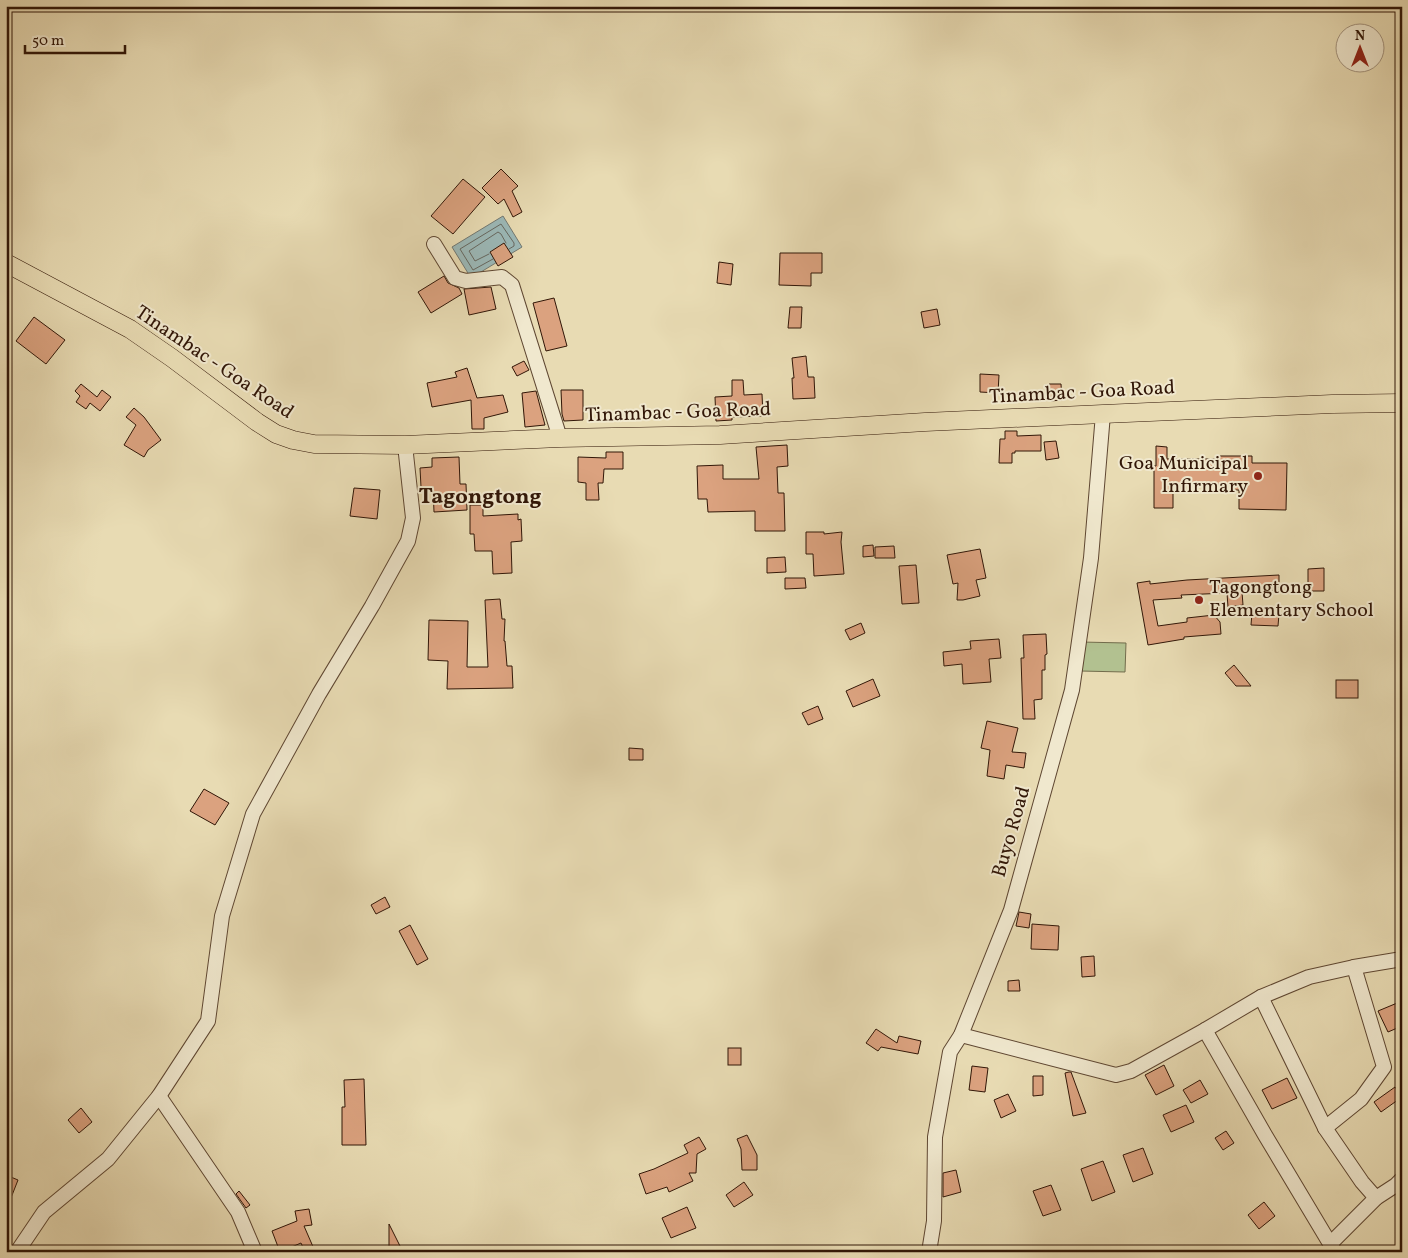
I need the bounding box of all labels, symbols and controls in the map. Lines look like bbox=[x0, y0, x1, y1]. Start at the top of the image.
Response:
scale bar bbox=[25, 22, 125, 54]
north arrow bbox=[1336, 22, 1386, 72]
text: N bbox=[1355, 27, 1365, 46]
text: 50 m bbox=[32, 31, 64, 52]
street label: Tinambac - Goa Road bbox=[129, 299, 299, 427]
street label: Tinambac - Goa Road bbox=[988, 374, 1176, 412]
street label: Tinambac - Goa Road bbox=[585, 396, 771, 430]
place label: Goa Municipal Infirmary bbox=[1119, 450, 1248, 501]
marker: Goa Municipal Infirmary bbox=[1252, 470, 1264, 482]
district label: Tagongtong bbox=[418, 482, 542, 513]
place label: Tagongtong Elementary School bbox=[1209, 574, 1374, 625]
marker: Tagongtong Elementary School bbox=[1193, 594, 1205, 606]
street label: Buyo Road bbox=[986, 783, 1038, 881]

